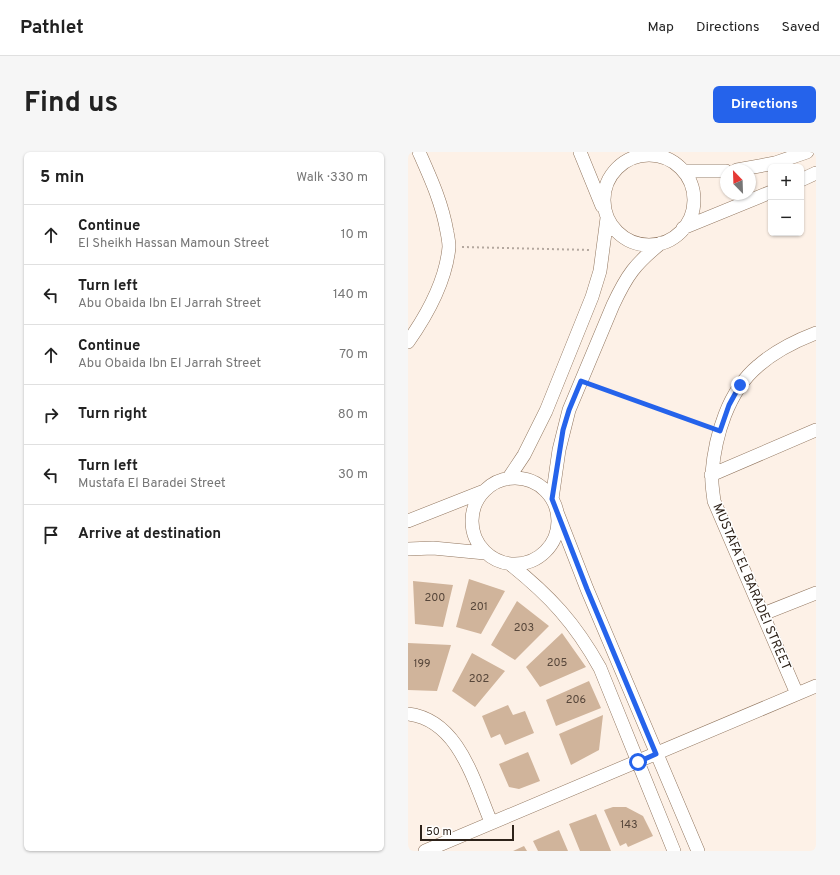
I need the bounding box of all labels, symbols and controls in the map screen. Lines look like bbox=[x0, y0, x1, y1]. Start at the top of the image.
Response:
text: Pathlet bbox=[20, 16, 84, 40]
text: Map bbox=[648, 19, 674, 36]
text: Directions bbox=[696, 19, 760, 36]
text: Saved bbox=[782, 19, 820, 36]
text: Find us bbox=[24, 86, 118, 122]
button: Directions bbox=[713, 86, 816, 123]
north arrow bbox=[720, 164, 756, 200]
map controls bbox=[768, 164, 804, 236]
button: + bbox=[768, 164, 804, 200]
text: 5 min bbox=[40, 167, 84, 189]
text: Walk · 330 m bbox=[296, 170, 368, 186]
button: − bbox=[768, 200, 804, 236]
text: Continue bbox=[78, 217, 140, 236]
icon: ahead bbox=[40, 224, 62, 246]
text: 10 m bbox=[341, 227, 368, 243]
text: El Sheikh Hassan Mamoun Street bbox=[78, 236, 269, 252]
text: Turn left bbox=[78, 277, 138, 296]
icon: left bbox=[40, 284, 62, 306]
text: 140 m bbox=[333, 287, 368, 303]
text: Abu Obaida Ibn El Jarrah Street bbox=[78, 296, 261, 312]
text: Continue bbox=[78, 337, 140, 356]
icon: ahead bbox=[40, 344, 62, 366]
text: 70 m bbox=[339, 347, 368, 363]
text: Abu Obaida Ibn El Jarrah Street bbox=[78, 356, 261, 372]
route end bbox=[731, 376, 749, 394]
icon: right bbox=[40, 404, 62, 426]
text: Turn right bbox=[78, 405, 147, 424]
text: 80 m bbox=[338, 407, 368, 423]
text: Turn left bbox=[78, 457, 138, 476]
icon: left bbox=[40, 464, 62, 486]
text: 30 m bbox=[338, 467, 368, 483]
text: Mustafa El Baradei Street bbox=[78, 476, 226, 492]
street label: MUSTAFA EL BARADEI STREET bbox=[708, 501, 794, 673]
icon: arrive bbox=[40, 524, 62, 546]
text: Arrive at destination bbox=[78, 525, 221, 544]
house number: 200 bbox=[425, 591, 445, 605]
house number: 201 bbox=[470, 600, 488, 614]
house number: 203 bbox=[514, 621, 534, 635]
house number: 205 bbox=[547, 656, 567, 670]
house number: 199 bbox=[413, 657, 431, 671]
house number: 202 bbox=[469, 672, 489, 686]
house number: 206 bbox=[566, 693, 586, 707]
route start bbox=[629, 753, 647, 771]
house number: 143 bbox=[620, 818, 638, 832]
scale bar bbox=[420, 823, 514, 842]
text: 50 m bbox=[426, 825, 452, 839]

